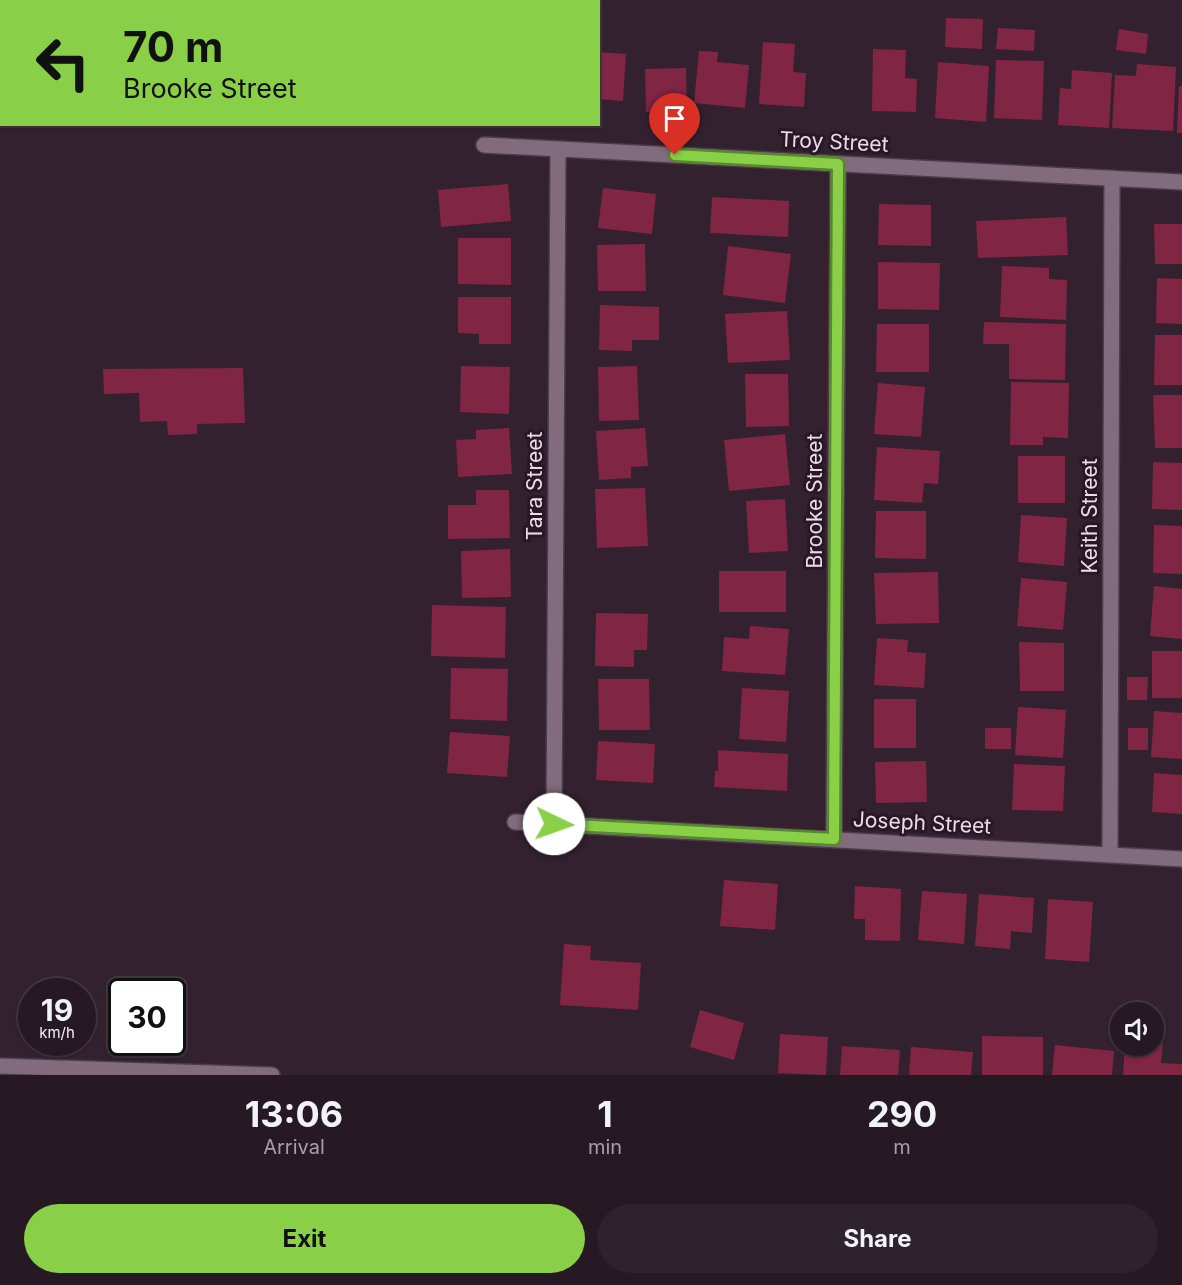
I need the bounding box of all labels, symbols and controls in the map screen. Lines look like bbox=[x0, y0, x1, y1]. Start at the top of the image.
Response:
text: 70 m bbox=[123, 21, 223, 72]
icon: left bbox=[24, 24, 102, 102]
text: Brooke Street bbox=[123, 72, 297, 105]
pin bbox=[649, 93, 700, 155]
icon: arrive bbox=[658, 102, 691, 135]
street label: Troy Street bbox=[779, 126, 889, 157]
street label: Tara Street bbox=[522, 432, 547, 540]
street label: Brooke Street bbox=[802, 433, 827, 568]
street label: Keith Street bbox=[1077, 458, 1102, 574]
position arrow bbox=[522, 792, 586, 856]
street label: Joseph Street bbox=[852, 806, 992, 839]
speed limit sign: 30 bbox=[108, 978, 186, 1056]
text: 19 bbox=[41, 992, 73, 1028]
map controls bbox=[1110, 1002, 1164, 1056]
button: sound bbox=[1110, 1002, 1164, 1056]
text: km/h bbox=[39, 1023, 75, 1042]
text: 13:06 bbox=[245, 1092, 343, 1136]
text: 1 bbox=[597, 1092, 613, 1136]
text: 290 bbox=[867, 1092, 937, 1136]
text: Arrival bbox=[263, 1135, 325, 1159]
text: min bbox=[588, 1135, 622, 1159]
text: m bbox=[893, 1135, 911, 1159]
button: Exit bbox=[24, 1204, 585, 1273]
button: Share bbox=[597, 1204, 1158, 1273]

